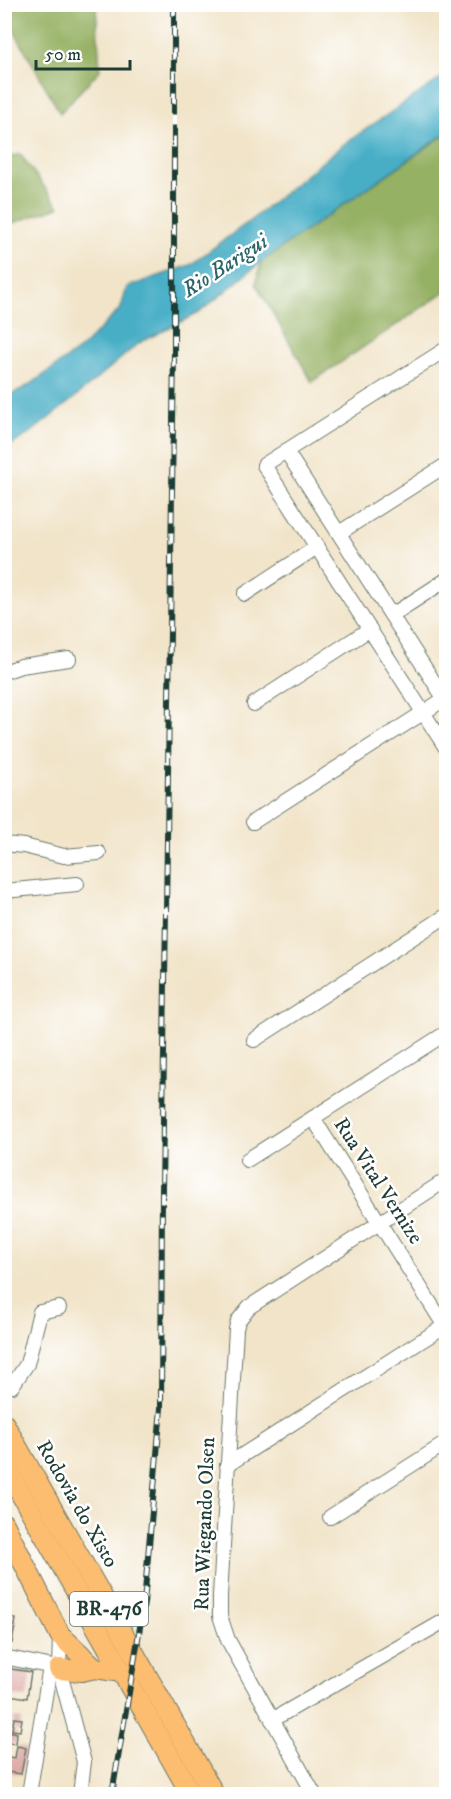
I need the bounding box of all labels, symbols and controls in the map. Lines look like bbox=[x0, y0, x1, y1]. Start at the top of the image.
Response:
scale bar bbox=[36, 33, 130, 71]
text: 50 m bbox=[45, 44, 81, 66]
water label: Rio Barigui bbox=[176, 228, 274, 304]
street label: Rua Vital Vernize bbox=[328, 1113, 429, 1249]
street label: Rodovia do Xisto bbox=[30, 1436, 124, 1572]
street label: Rua Wiegando Olsen bbox=[189, 1437, 221, 1611]
road number: BR-476 bbox=[70, 1592, 148, 1626]

